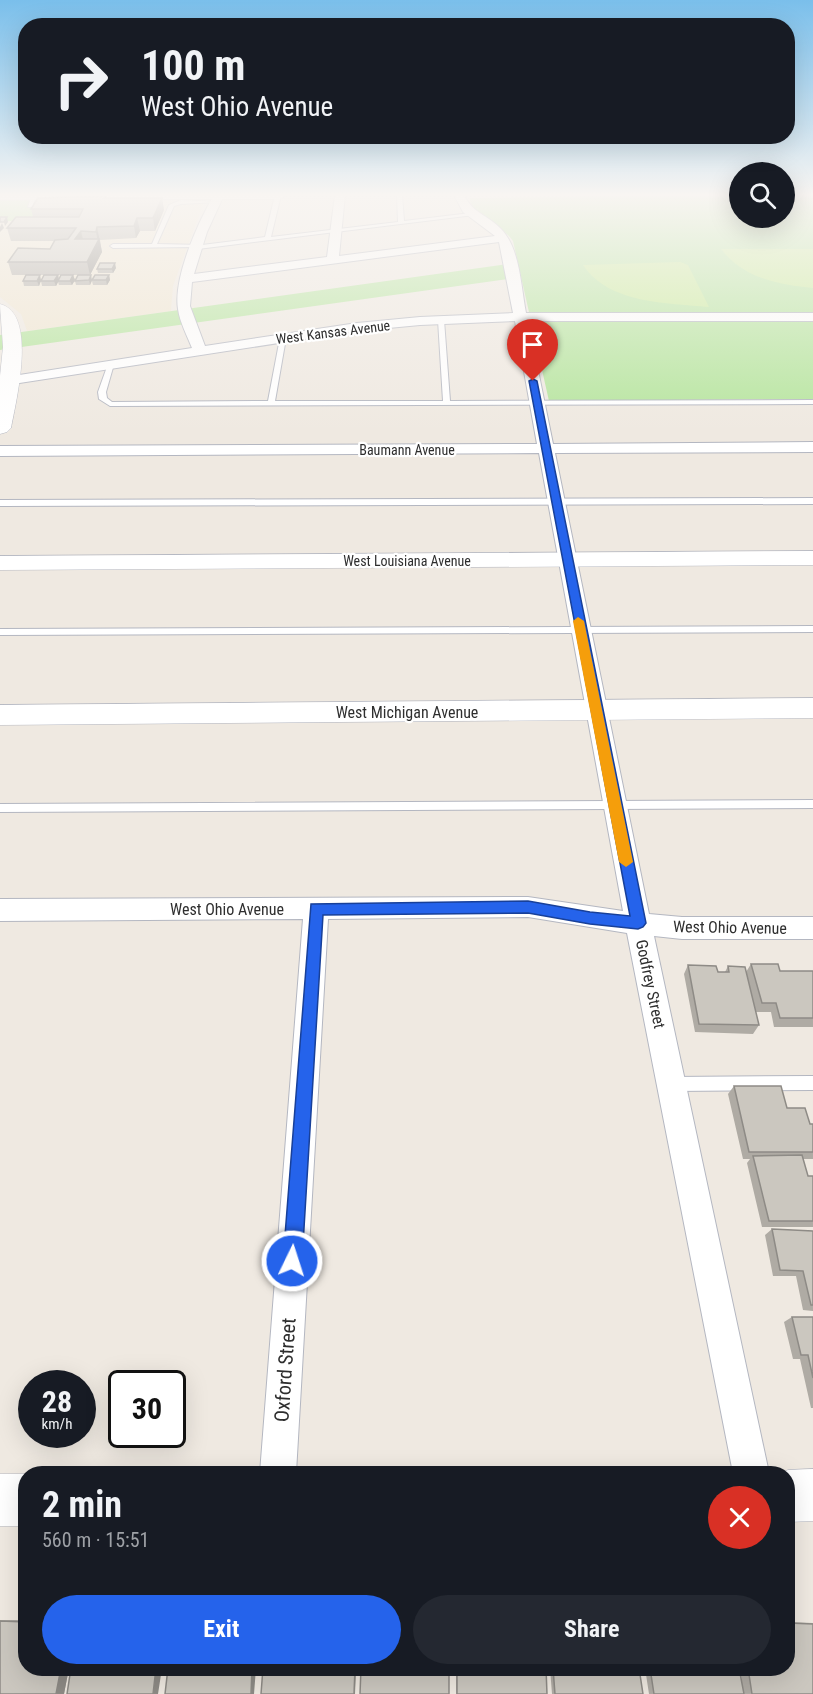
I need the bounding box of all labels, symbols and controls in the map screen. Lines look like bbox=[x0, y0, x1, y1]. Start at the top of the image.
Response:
text: 100 m bbox=[141, 41, 246, 90]
icon: right bbox=[42, 42, 120, 120]
text: West Ohio Avenue bbox=[141, 91, 333, 123]
map controls bbox=[729, 162, 795, 228]
button: search bbox=[729, 162, 795, 228]
street label: West Kansas Avenue bbox=[275, 317, 391, 347]
pin bbox=[507, 319, 558, 381]
icon: arrive bbox=[516, 328, 549, 361]
street label: Baumann Avenue bbox=[359, 442, 455, 458]
street label: West Louisiana Avenue bbox=[343, 553, 471, 569]
street label: West Michigan Avenue bbox=[336, 703, 478, 722]
street label: West Ohio Avenue bbox=[170, 900, 284, 919]
street label: West Ohio Avenue bbox=[673, 917, 787, 938]
street label: Godfrey Street bbox=[632, 938, 669, 1031]
position arrow bbox=[260, 1229, 324, 1293]
street label: Oxford Street bbox=[269, 1317, 301, 1423]
speed limit sign: 30 bbox=[108, 1370, 186, 1448]
text: 28 bbox=[42, 1384, 72, 1419]
text: km/h bbox=[42, 1415, 72, 1433]
text: 2 min bbox=[42, 1484, 122, 1526]
button: close bbox=[708, 1486, 771, 1549]
text: 560 m · 15:51 bbox=[42, 1528, 149, 1552]
button: Exit bbox=[42, 1595, 401, 1664]
button: Share bbox=[413, 1595, 771, 1664]

